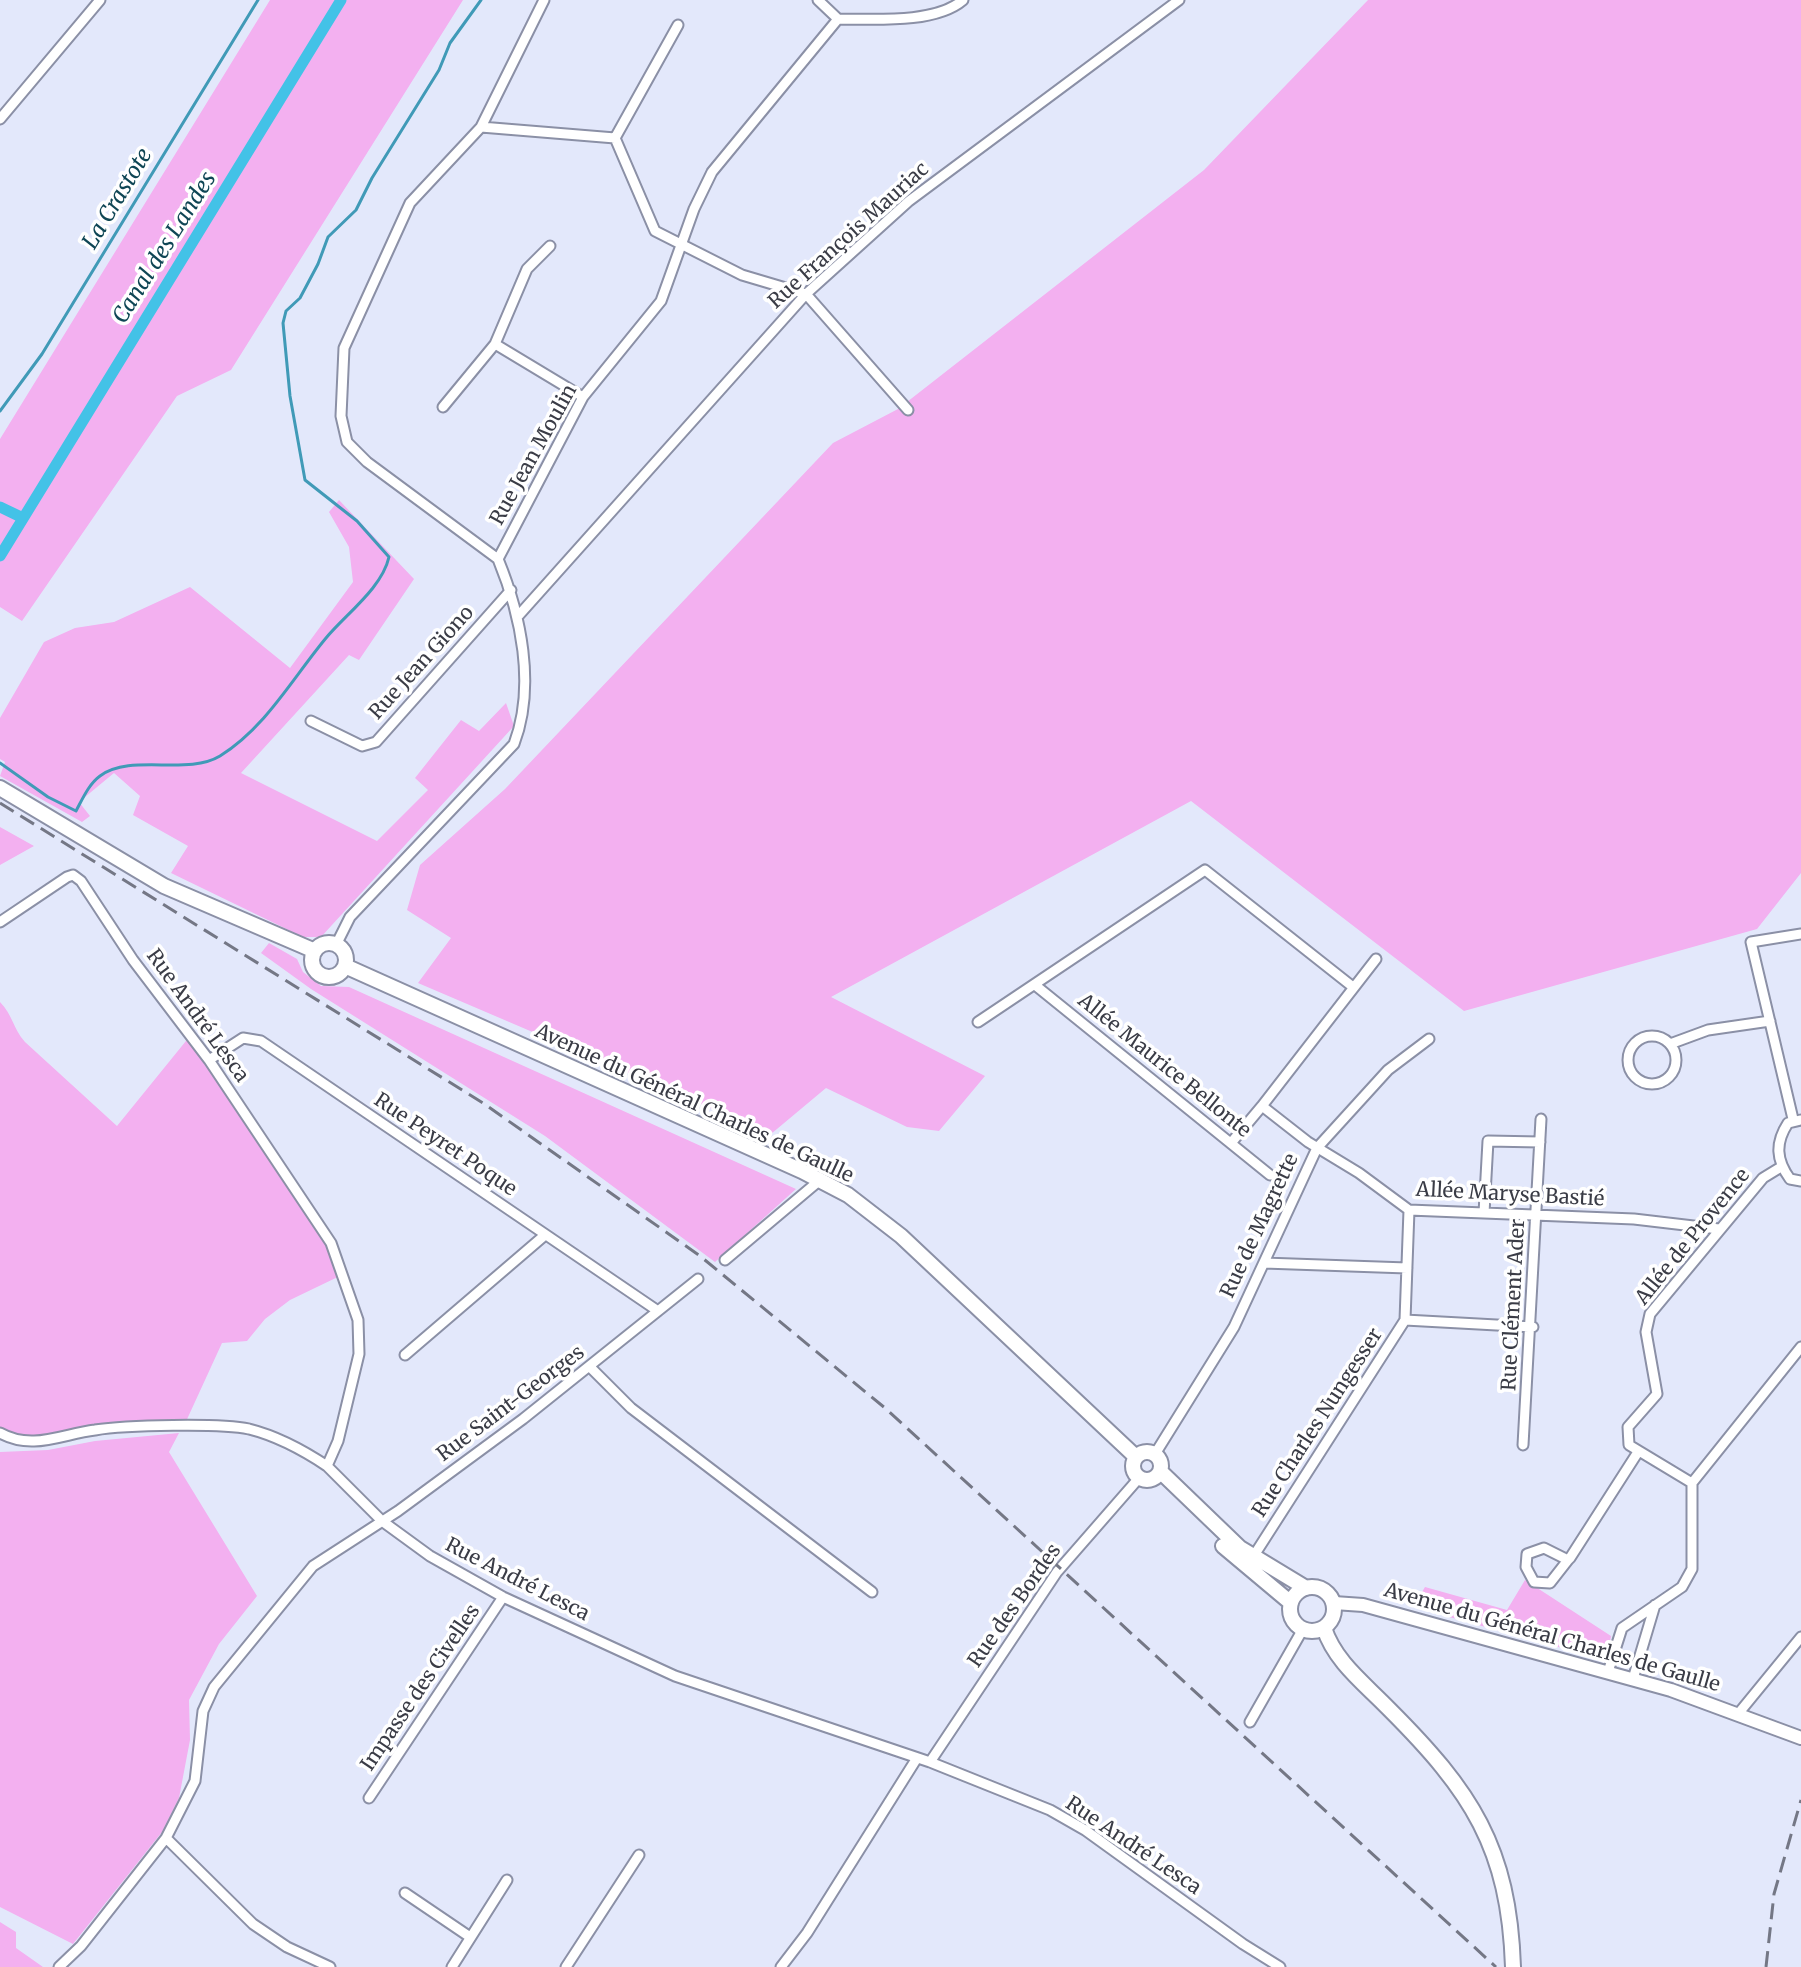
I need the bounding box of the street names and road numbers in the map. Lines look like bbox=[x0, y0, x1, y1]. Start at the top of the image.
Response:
street label: Rue François Mauriac bbox=[764, 158, 934, 314]
street label: Rue Jean Moulin bbox=[485, 381, 583, 529]
street label: Rue Jean Giono bbox=[365, 601, 479, 725]
street label: Rue André Lesca bbox=[141, 945, 253, 1087]
street label: Allée Maurice Bellonte bbox=[1073, 989, 1255, 1143]
street label: Avenue du Général Charles de Gaulle bbox=[531, 1020, 857, 1188]
street label: Rue Peyret Poque bbox=[369, 1088, 521, 1202]
street label: Rue de Magrette bbox=[1216, 1150, 1304, 1302]
street label: Allée de Provence bbox=[1631, 1164, 1755, 1310]
street label: Allée Maryse Bastié bbox=[1415, 1178, 1605, 1212]
street label: Rue Clément Ader bbox=[1498, 1218, 1530, 1392]
street label: Rue Charles Nungesser bbox=[1248, 1324, 1388, 1522]
street label: Rue Saint-Georges bbox=[433, 1341, 589, 1467]
street label: Rue André Lesca bbox=[441, 1533, 593, 1627]
street label: Rue des Bordes bbox=[964, 1540, 1066, 1672]
street label: Avenue du Général Charles de Gaulle bbox=[1381, 1578, 1723, 1698]
street label: Impasse des Civelles bbox=[356, 1600, 486, 1776]
street label: Rue André Lesca bbox=[1061, 1792, 1205, 1900]

